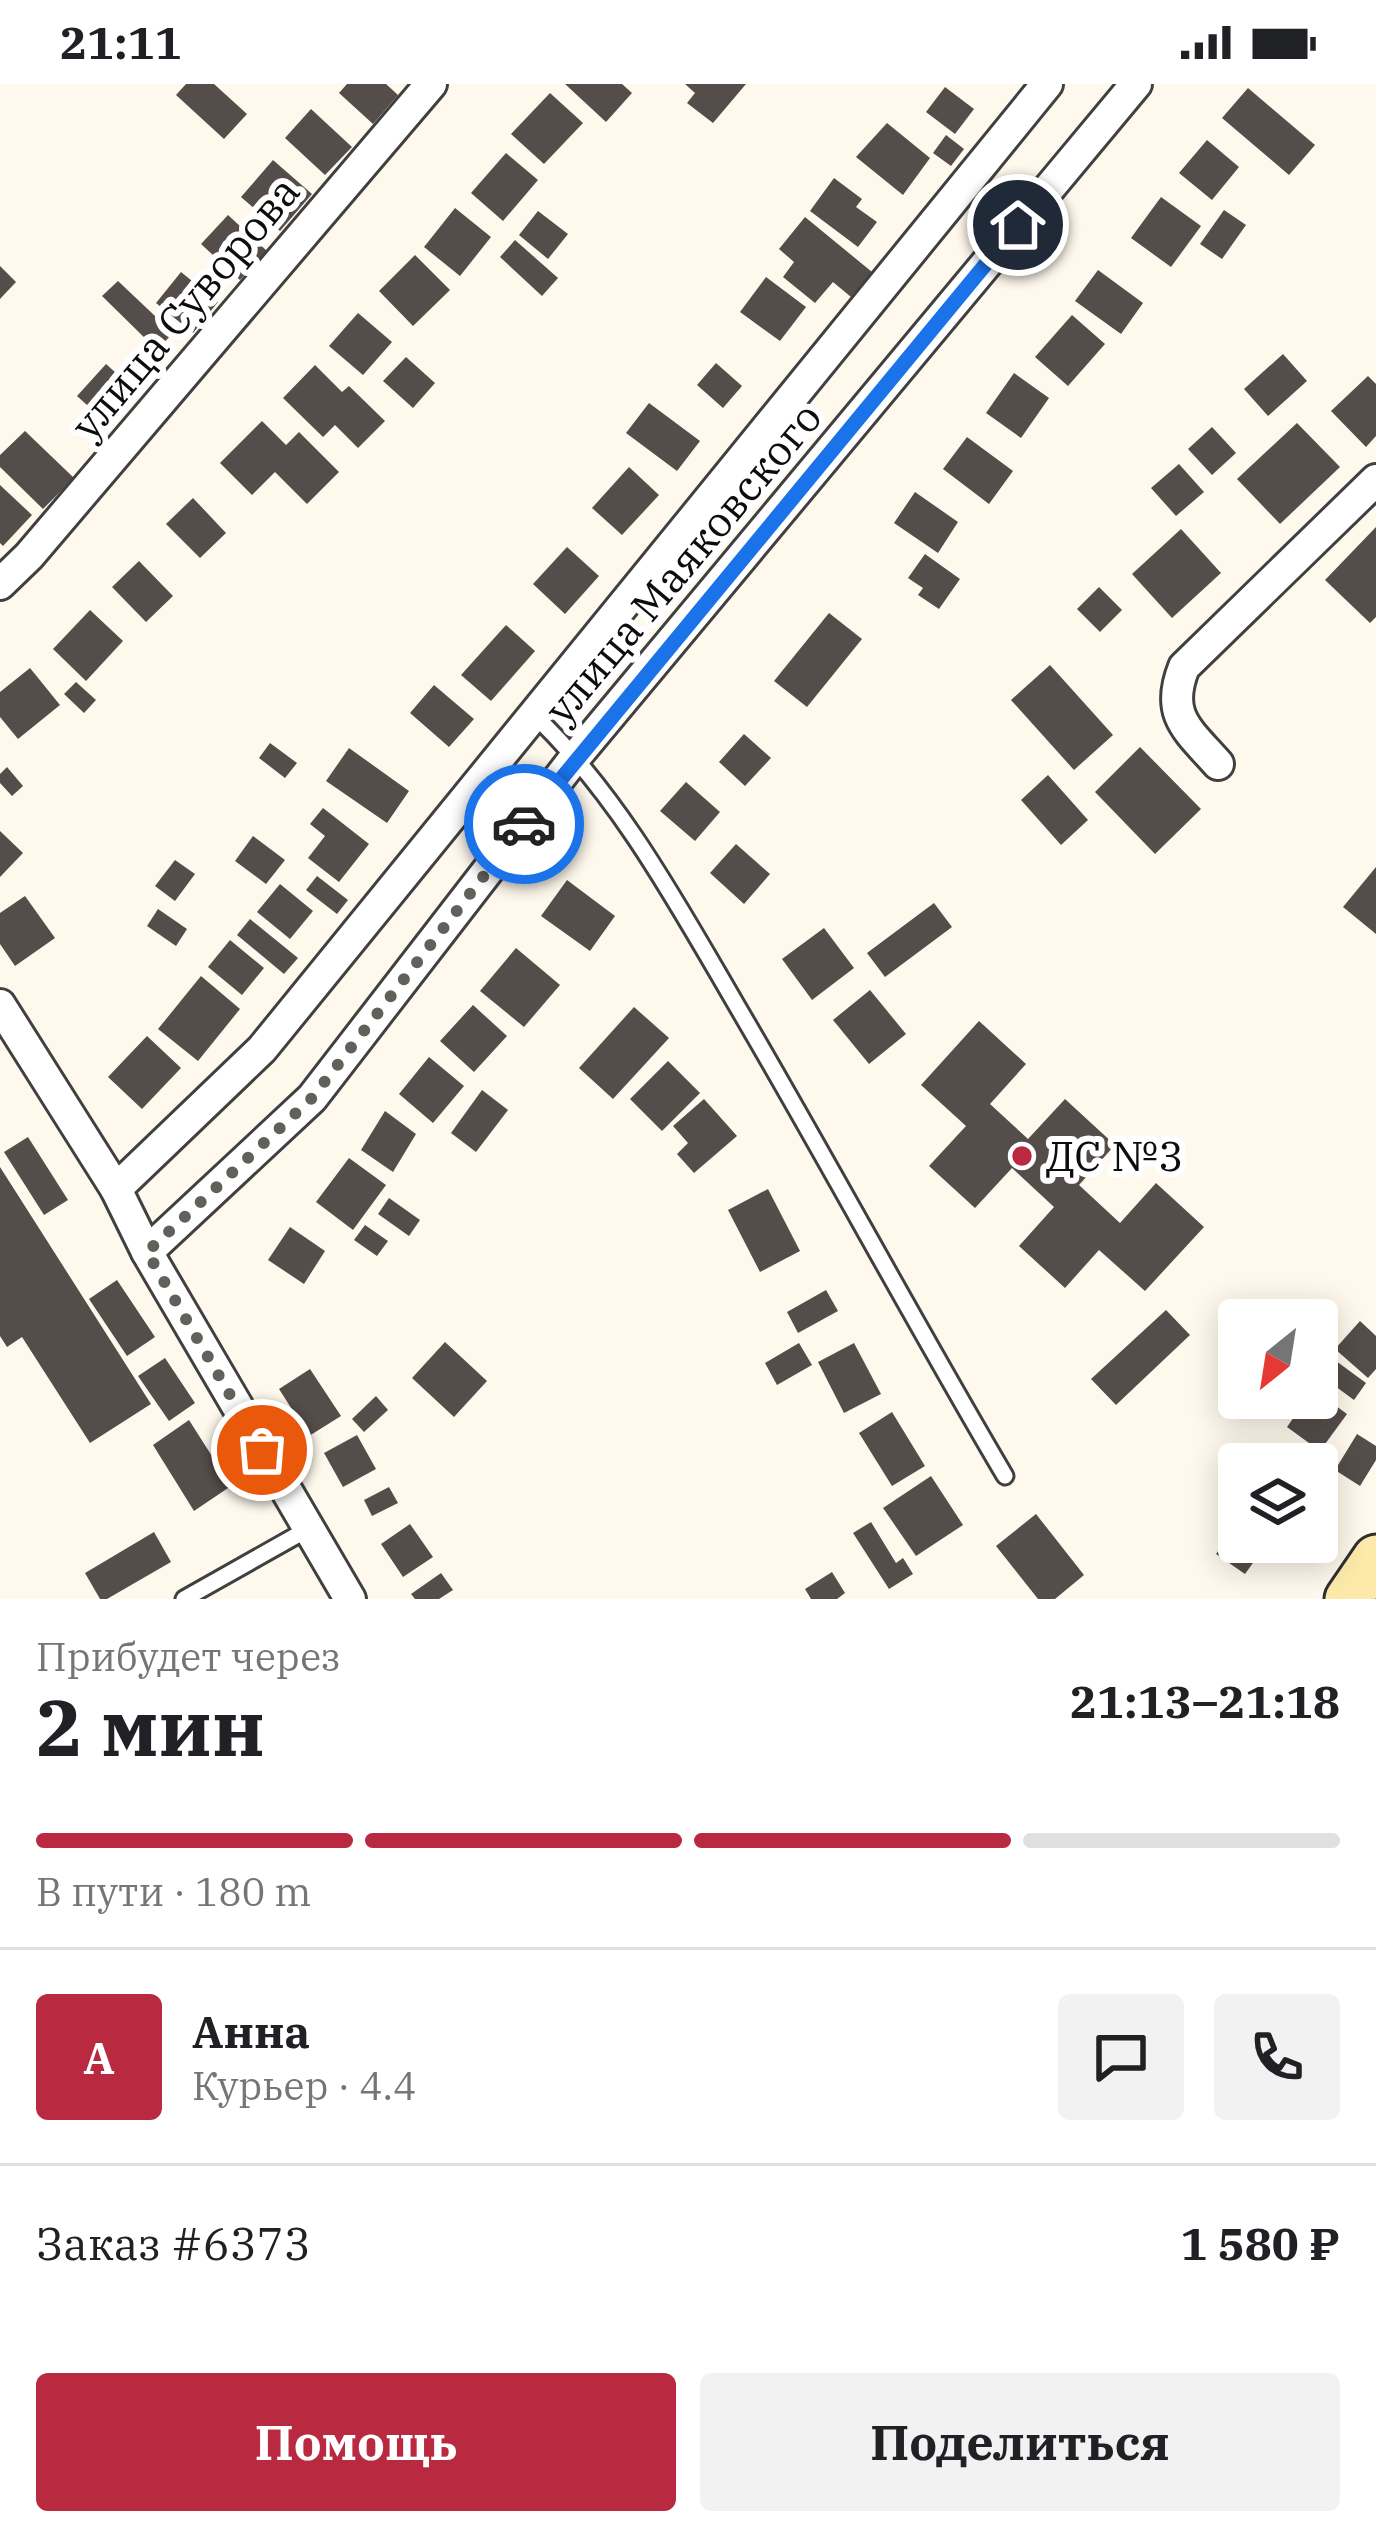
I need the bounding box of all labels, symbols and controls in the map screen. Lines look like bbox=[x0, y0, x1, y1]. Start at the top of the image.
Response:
text: 21:11 bbox=[60, 13, 182, 71]
street label: улица Суворова bbox=[58, 165, 311, 451]
pin bbox=[967, 174, 1069, 276]
icon: home bbox=[985, 192, 1051, 258]
street label: улица Маяковского bbox=[532, 391, 833, 735]
courier bbox=[464, 764, 584, 884]
icon: car bbox=[491, 791, 557, 857]
place label: ДС №3 bbox=[1046, 1128, 1184, 1183]
marker: ДС №3 bbox=[1009, 1143, 1035, 1169]
north arrow bbox=[1218, 1299, 1338, 1419]
map controls bbox=[1218, 1299, 1338, 1563]
pin bbox=[211, 1399, 313, 1501]
icon: bag bbox=[229, 1417, 295, 1483]
button: layers bbox=[1218, 1443, 1338, 1563]
text: Прибудет через bbox=[36, 1631, 341, 1682]
text: 21:13–21:18 bbox=[1070, 1672, 1340, 1730]
text: 2 мин bbox=[36, 1676, 265, 1777]
text: В пути · 180 m bbox=[36, 1866, 311, 1917]
button: chat bbox=[1058, 1994, 1184, 2120]
button: phone bbox=[1214, 1994, 1340, 2120]
text: Анна bbox=[192, 2002, 310, 2060]
text: А bbox=[83, 2028, 115, 2086]
text: Курьер · 4.4 bbox=[192, 2060, 416, 2111]
text: Заказ #6373 bbox=[36, 2214, 311, 2272]
text: 1 580 ₽ bbox=[1180, 2214, 1340, 2272]
button: Помощь bbox=[36, 2373, 676, 2511]
button: Поделиться bbox=[700, 2373, 1340, 2511]

